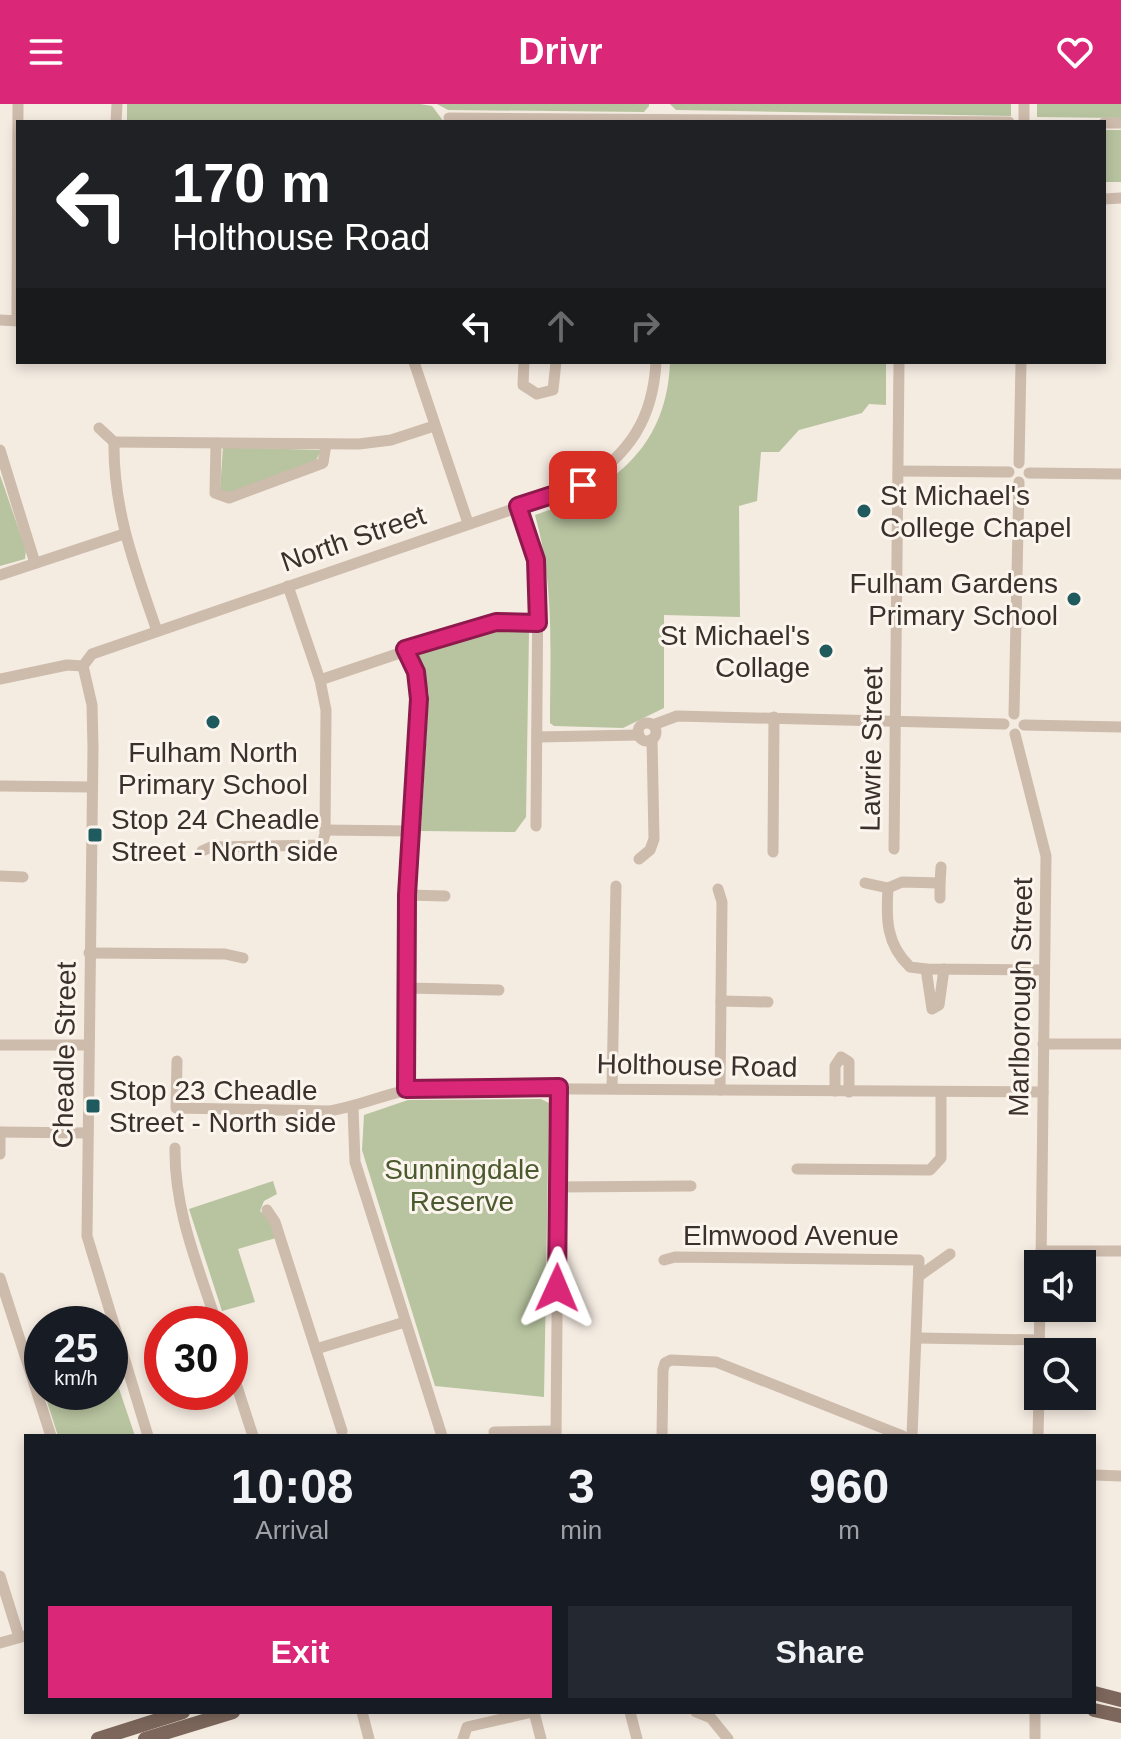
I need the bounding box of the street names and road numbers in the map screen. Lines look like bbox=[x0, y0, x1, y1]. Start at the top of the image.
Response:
street label: North Street bbox=[277, 499, 430, 578]
street label: Lawrie Street bbox=[855, 666, 888, 832]
street label: Marlborough Street bbox=[1003, 877, 1038, 1117]
street label: Cheadle Street bbox=[47, 961, 82, 1149]
street label: Holthouse Road bbox=[596, 1048, 798, 1083]
street label: Elmwood Avenue bbox=[683, 1220, 899, 1251]

